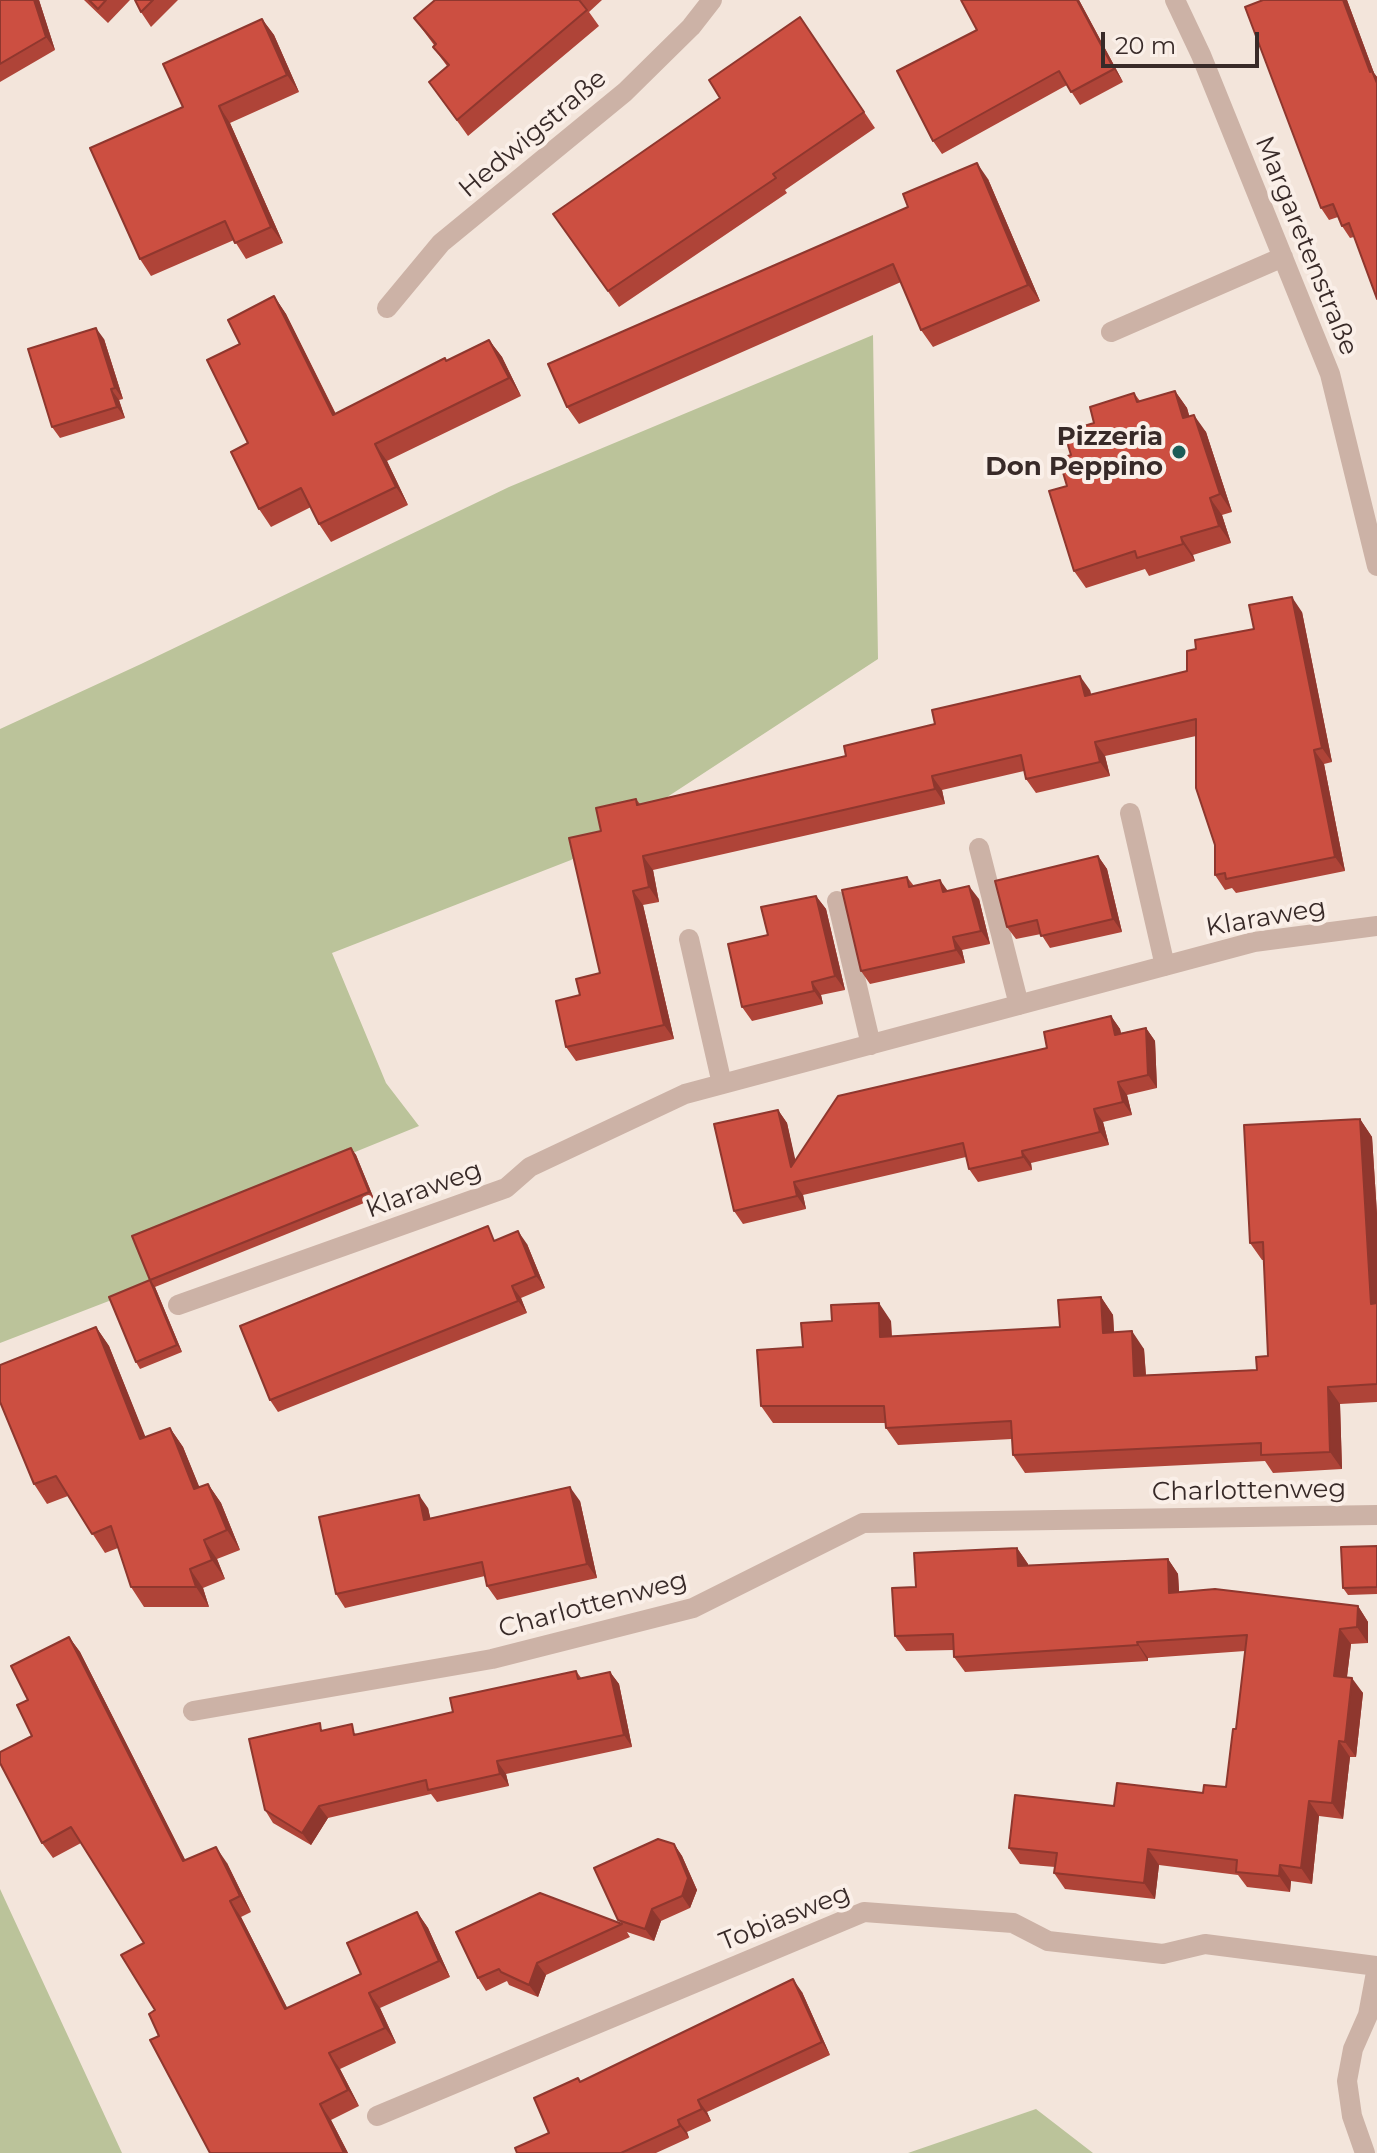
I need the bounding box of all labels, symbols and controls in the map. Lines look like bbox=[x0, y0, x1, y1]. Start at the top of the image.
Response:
scale bar bbox=[1105, 16, 1263, 66]
text: 20 m bbox=[1115, 31, 1176, 60]
street label: Hedwigstraße bbox=[453, 63, 613, 205]
street label: Margaretenstraße bbox=[1248, 132, 1364, 360]
place label: Pizzeria Don Peppino bbox=[985, 421, 1163, 482]
marker: Pizzeria Don Peppino bbox=[1170, 443, 1188, 461]
street label: Klaraweg bbox=[1204, 892, 1328, 944]
street label: Klaraweg bbox=[362, 1155, 486, 1225]
street label: Charlottenweg bbox=[1152, 1474, 1346, 1508]
street label: Charlottenweg bbox=[495, 1565, 691, 1645]
street label: Tobiasweg bbox=[715, 1878, 855, 1958]

